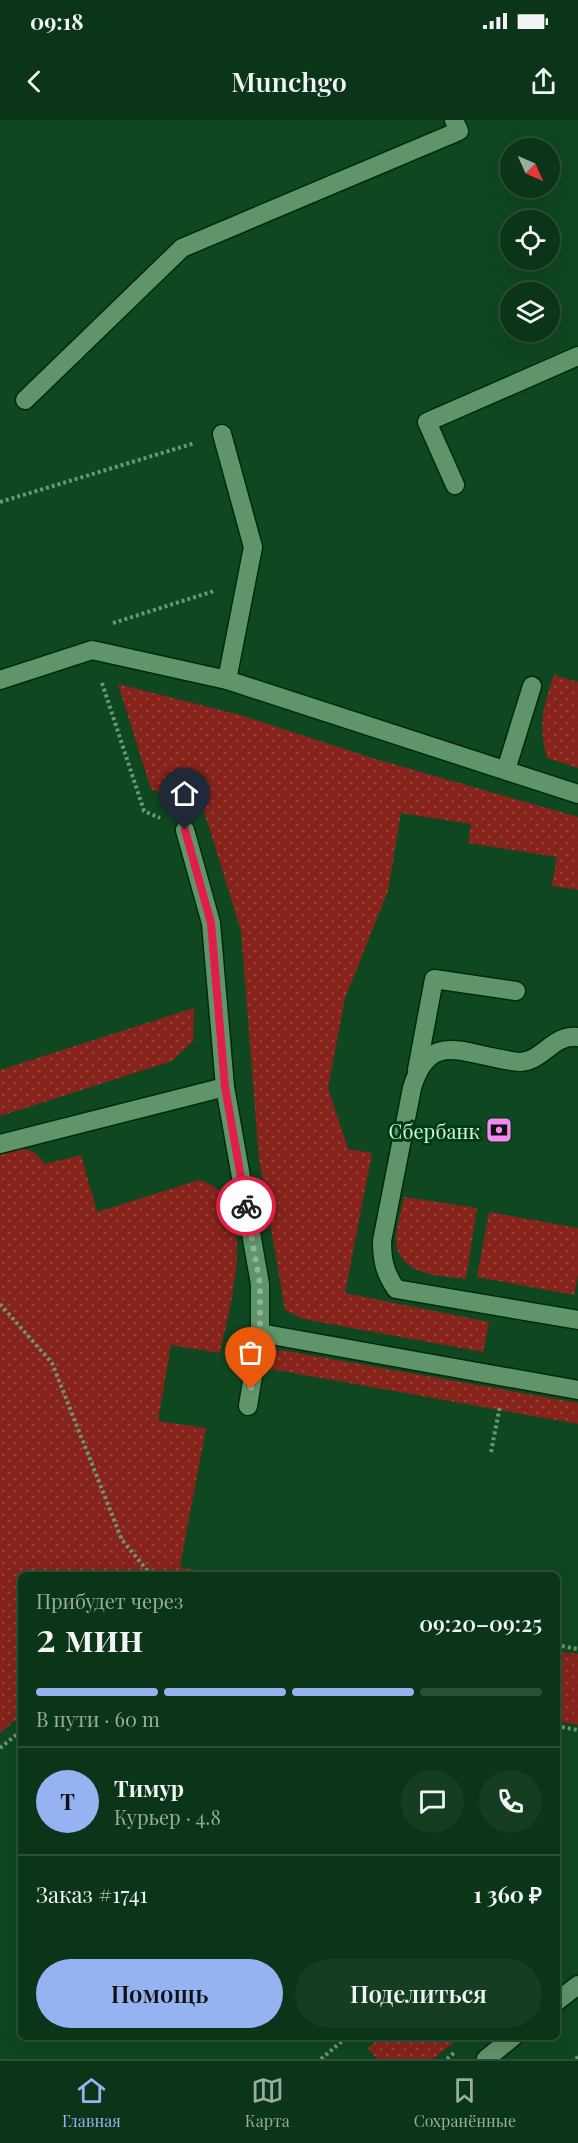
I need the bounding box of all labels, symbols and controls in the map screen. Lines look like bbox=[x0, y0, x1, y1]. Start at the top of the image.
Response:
text: 09:18 bbox=[30, 6, 84, 36]
text: Munchgo bbox=[231, 63, 347, 99]
icon: back bbox=[18, 65, 51, 98]
icon: share bbox=[527, 65, 560, 98]
north arrow bbox=[500, 138, 560, 198]
map controls bbox=[500, 138, 560, 342]
button: locate bbox=[500, 210, 560, 270]
button: layers bbox=[500, 282, 560, 342]
pin bbox=[159, 768, 210, 830]
icon: home bbox=[168, 777, 201, 810]
bank icon: Сбербанк bbox=[484, 1115, 514, 1145]
place label: Сбербанк bbox=[388, 1117, 481, 1144]
courier bbox=[216, 1176, 276, 1236]
icon: bike bbox=[230, 1190, 263, 1223]
pin bbox=[225, 1327, 276, 1389]
icon: bag bbox=[234, 1336, 267, 1369]
text: Прибудет через bbox=[36, 1587, 183, 1614]
text: 09:20–09:25 bbox=[419, 1608, 542, 1638]
text: 2 мин bbox=[36, 1610, 143, 1662]
text: В пути · 60 m bbox=[36, 1705, 160, 1732]
button: chat bbox=[401, 1770, 464, 1833]
button: phone bbox=[479, 1770, 542, 1833]
text: Тимур bbox=[114, 1773, 184, 1803]
text: Т bbox=[60, 1786, 75, 1816]
text: Курьер · 4.8 bbox=[114, 1803, 221, 1830]
text: Заказ #1741 bbox=[36, 1879, 148, 1909]
text: 1 360 ₽ bbox=[473, 1879, 542, 1909]
button: Помощь bbox=[36, 1959, 283, 2028]
button: Поделиться bbox=[295, 1959, 542, 2028]
tab: Главная bbox=[62, 2074, 121, 2131]
tab: Карта bbox=[245, 2074, 290, 2131]
tab: Сохранённые bbox=[414, 2074, 516, 2131]

